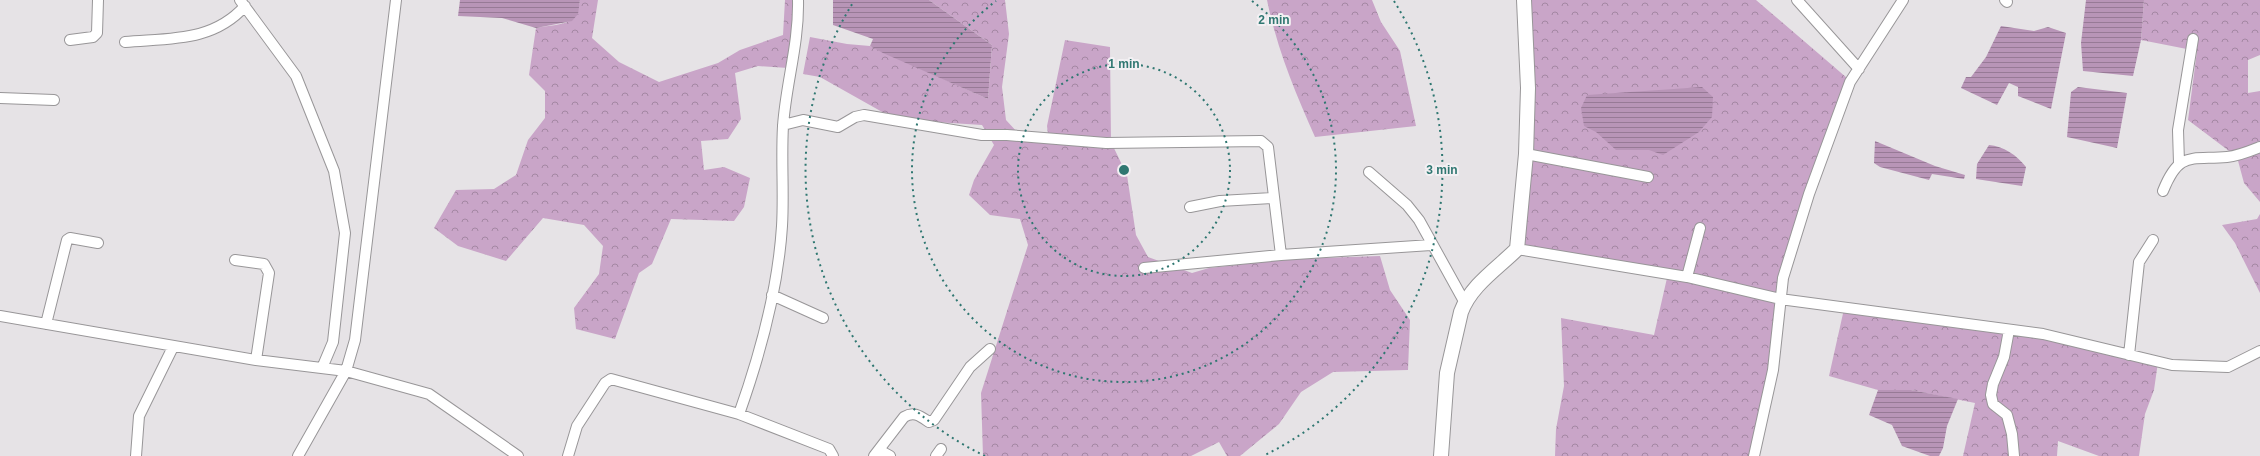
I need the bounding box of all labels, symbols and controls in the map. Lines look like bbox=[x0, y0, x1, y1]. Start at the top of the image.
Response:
text: 2 min bbox=[1258, 13, 1290, 27]
text: 1 min bbox=[1108, 57, 1140, 71]
centre of rings bbox=[1117, 163, 1131, 177]
text: 3 min bbox=[1426, 163, 1458, 177]

